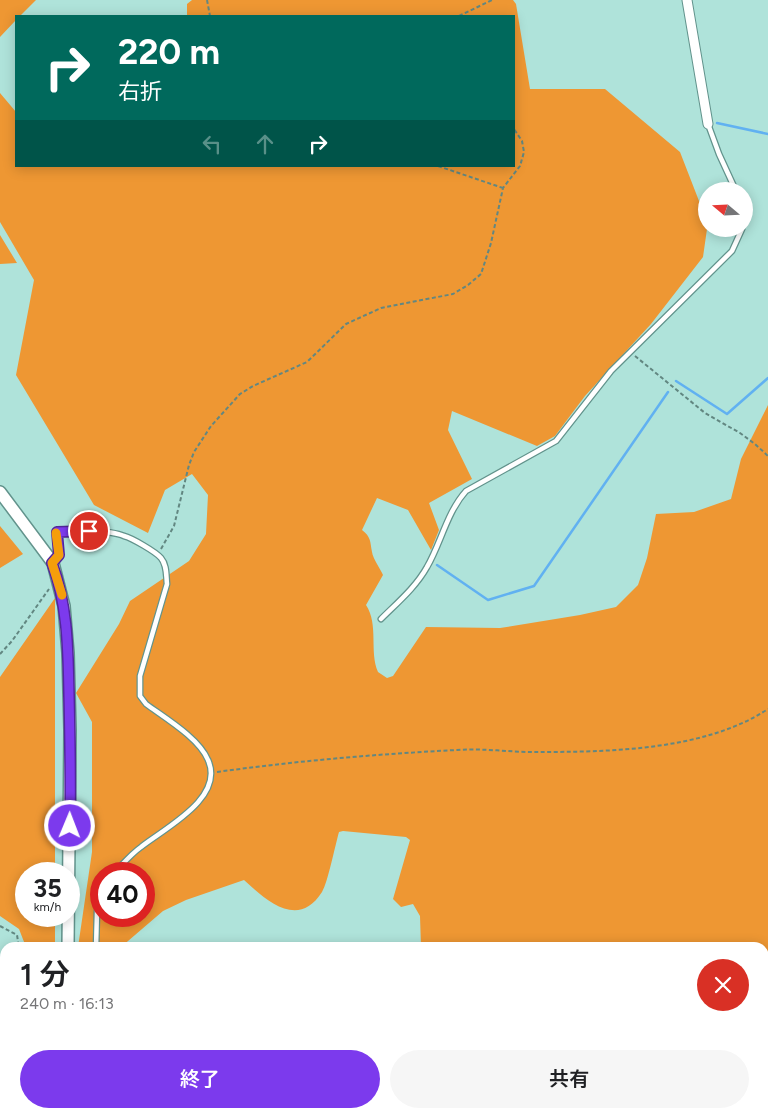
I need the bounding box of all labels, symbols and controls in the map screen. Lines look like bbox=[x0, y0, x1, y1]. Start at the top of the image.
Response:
text: 220 m bbox=[118, 31, 220, 73]
icon: right bbox=[35, 35, 100, 100]
text: 右折 bbox=[118, 78, 162, 105]
icon: left bbox=[198, 130, 226, 158]
icon: ahead bbox=[251, 130, 279, 158]
icon: right bbox=[304, 130, 332, 158]
north arrow bbox=[698, 182, 752, 238]
map controls bbox=[698, 182, 753, 237]
pin bbox=[68, 510, 110, 552]
icon: arrive bbox=[75, 517, 103, 545]
position arrow bbox=[43, 799, 95, 851]
speed limit sign: 40 bbox=[90, 862, 155, 927]
text: 35 bbox=[33, 873, 62, 903]
text: km/h bbox=[34, 900, 61, 914]
text: 1 分 bbox=[20, 956, 70, 993]
button: close bbox=[697, 959, 749, 1011]
text: 240 m · 16:13 bbox=[20, 994, 114, 1013]
button: 終了 bbox=[20, 1050, 380, 1108]
button: 共有 bbox=[390, 1050, 749, 1108]

